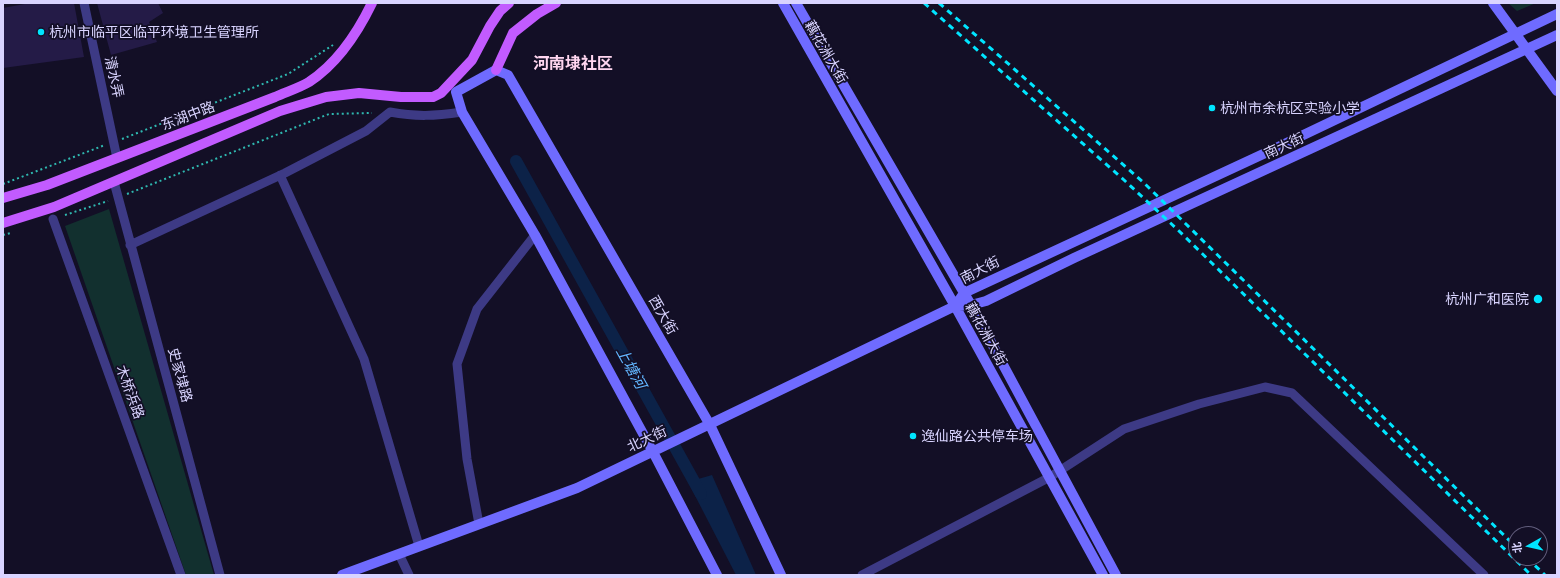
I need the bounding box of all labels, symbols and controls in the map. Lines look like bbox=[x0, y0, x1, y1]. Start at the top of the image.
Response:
street label: 藕花洲大街 bbox=[801, 17, 851, 87]
place label: 杭州市临平区临平环境卫生管理所 bbox=[49, 24, 259, 40]
marker: 杭州市临平区临平环境卫生管理所 bbox=[36, 27, 46, 37]
district label: 河南埭社区 bbox=[533, 54, 613, 74]
street label: 清水弄 bbox=[101, 55, 127, 99]
street label: 东湖中路 bbox=[159, 98, 217, 134]
place label: 杭州市余杭区实验小学 bbox=[1220, 100, 1360, 116]
marker: 杭州市余杭区实验小学 bbox=[1207, 103, 1217, 113]
street label: 南大街 bbox=[1261, 130, 1307, 162]
street label: 南大街 bbox=[957, 253, 1003, 287]
place label: 杭州广和医院 bbox=[1445, 291, 1529, 307]
street label: 西大街 bbox=[645, 293, 681, 337]
marker: 杭州广和医院 bbox=[1532, 293, 1544, 305]
street label: 藕花洲大街 bbox=[962, 299, 1010, 369]
water label: 上塘河 bbox=[612, 344, 650, 392]
street label: 史家埭路 bbox=[165, 346, 195, 404]
street label: 木桥浜路 bbox=[113, 363, 147, 421]
street label: 北大街 bbox=[624, 423, 670, 455]
place label: 逸仙路公共停车场 bbox=[921, 428, 1033, 444]
marker: 逸仙路公共停车场 bbox=[908, 431, 918, 441]
north arrow bbox=[1508, 526, 1548, 566]
text: 北 bbox=[1509, 541, 1524, 554]

